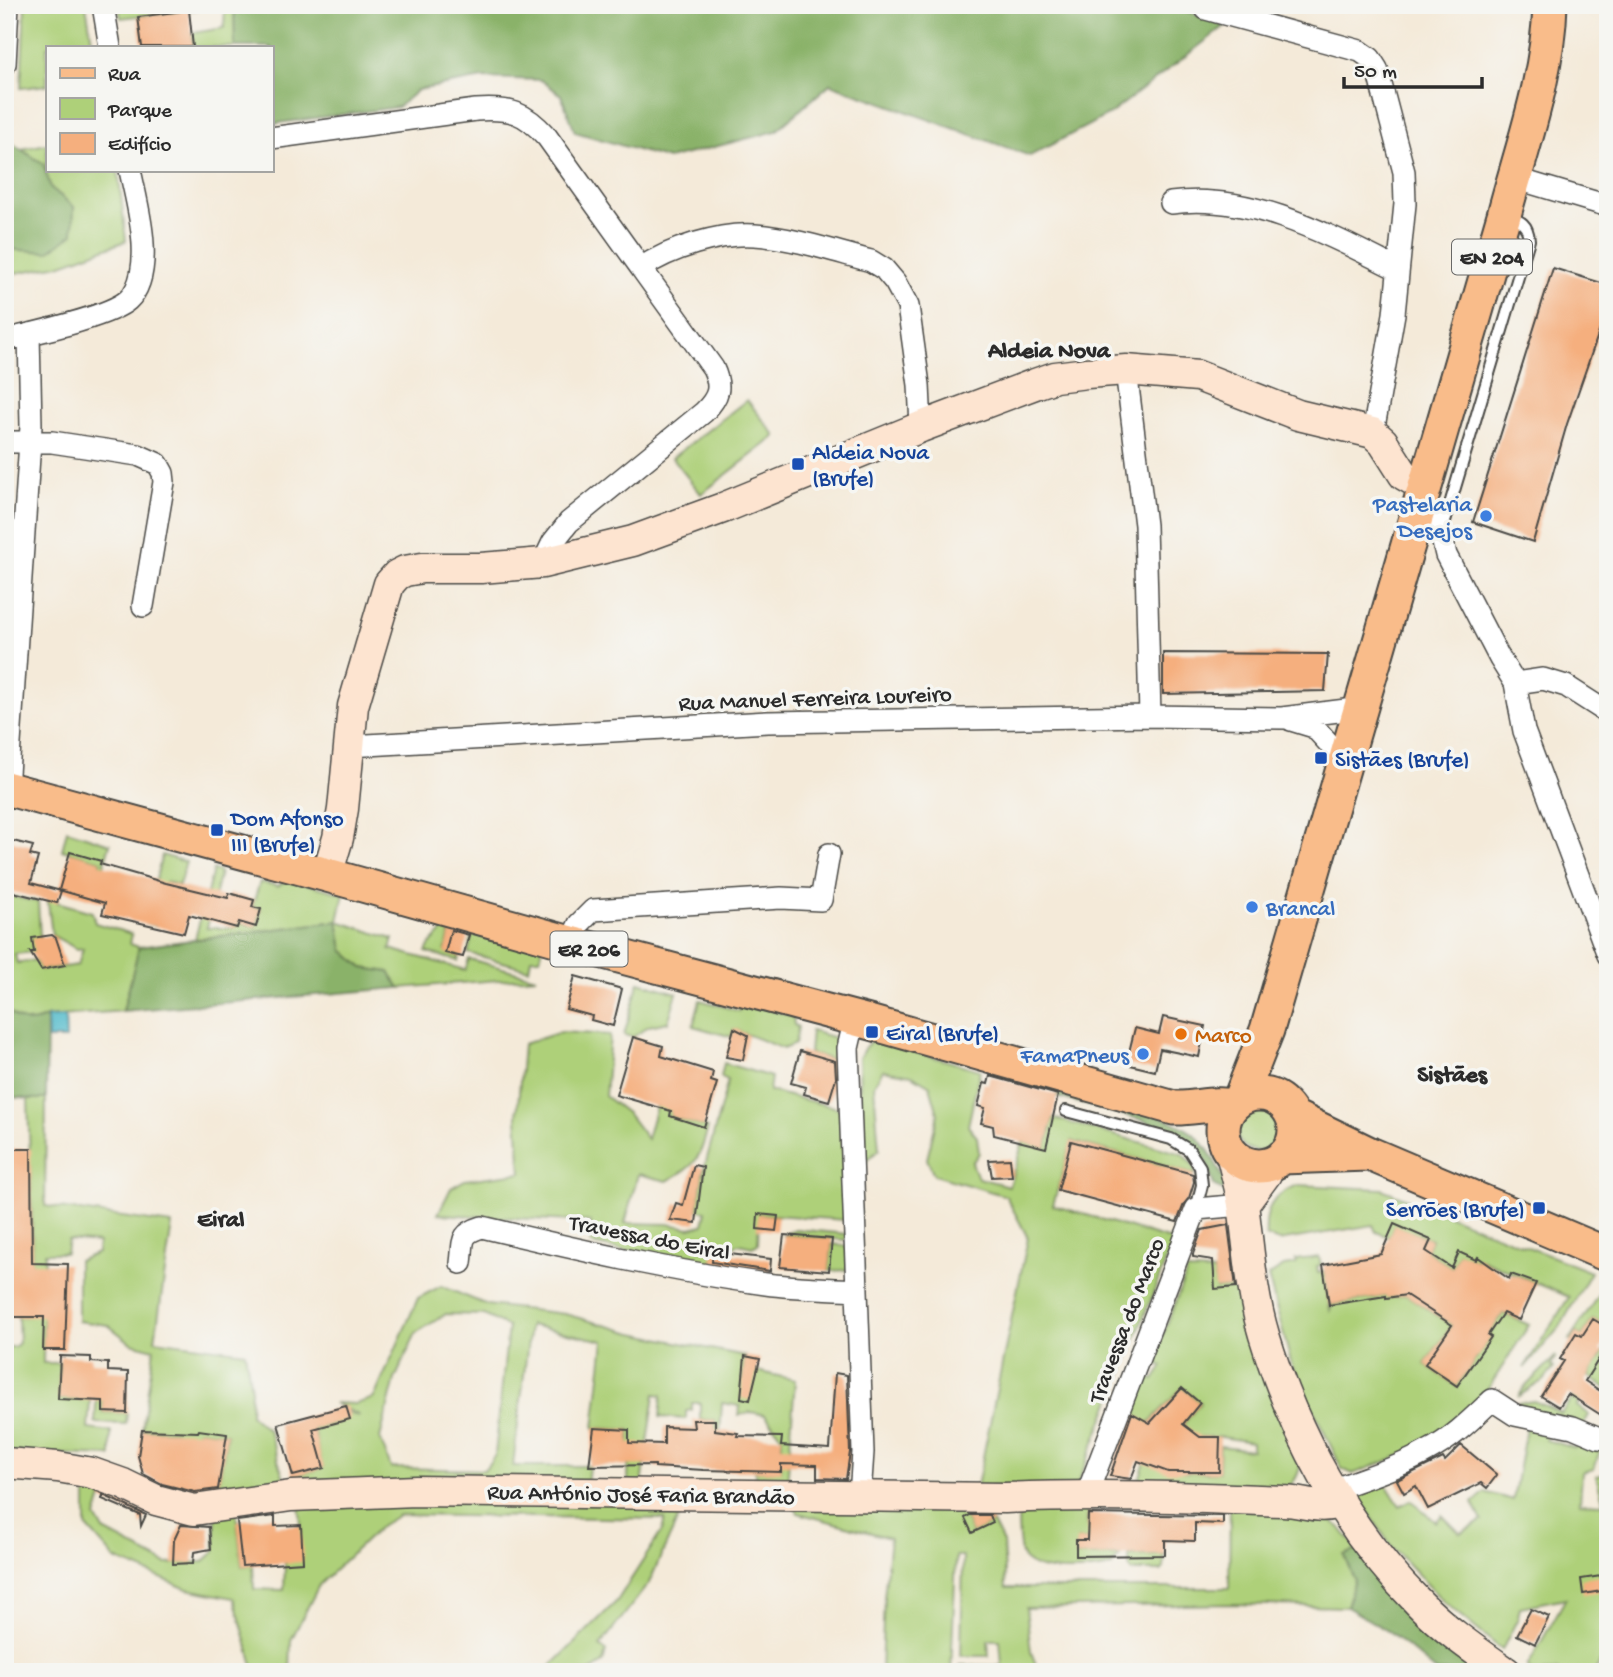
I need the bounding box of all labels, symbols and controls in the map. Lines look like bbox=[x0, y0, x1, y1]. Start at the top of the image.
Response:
legend bbox=[46, 46, 273, 172]
scale bar bbox=[1344, 46, 1482, 90]
text: 50 m bbox=[1354, 61, 1397, 86]
text: Rua bbox=[108, 64, 142, 89]
text: Parque bbox=[107, 100, 173, 125]
text: Edifício bbox=[108, 134, 172, 159]
road number: EN 204 bbox=[1452, 240, 1532, 274]
district label: Aldeia Nova bbox=[987, 338, 1112, 367]
place label: Aldeia Nova (Brufe) bbox=[812, 441, 930, 494]
marker: Aldeia Nova (Brufe) bbox=[790, 456, 806, 472]
place label: Pastelaria Desejos bbox=[1372, 493, 1473, 546]
marker: Pastelaria Desejos bbox=[1478, 508, 1494, 524]
street label: Rua Manuel Ferreira Loureiro bbox=[678, 682, 952, 719]
place label: Sistães (Brufe) bbox=[1335, 748, 1470, 775]
marker: Sistães (Brufe) bbox=[1313, 750, 1329, 766]
place label: Dom Afonso III (Brufe) bbox=[229, 807, 344, 860]
marker: Dom Afonso III (Brufe) bbox=[209, 822, 225, 838]
place label: Brancal bbox=[1265, 897, 1335, 924]
marker: Brancal bbox=[1244, 899, 1260, 915]
road number: ER 206 bbox=[550, 932, 628, 967]
place label: Eiral (Brufe) bbox=[886, 1022, 999, 1049]
marker: Eiral (Brufe) bbox=[864, 1024, 880, 1040]
place label: Marco bbox=[1195, 1024, 1252, 1051]
marker: Marco bbox=[1173, 1026, 1189, 1042]
place label: FamaPneus bbox=[1020, 1044, 1130, 1071]
marker: FamaPneus bbox=[1135, 1046, 1151, 1062]
district label: Sistães bbox=[1417, 1062, 1488, 1091]
place label: Serrões (Brufe) bbox=[1386, 1198, 1525, 1225]
marker: Serrões (Brufe) bbox=[1531, 1200, 1547, 1216]
district label: Eiral bbox=[197, 1207, 245, 1236]
street label: Travessa do Eiral bbox=[565, 1210, 732, 1268]
street label: Travessa do Marco bbox=[1084, 1235, 1172, 1409]
street label: Rua António José Faria Brandão bbox=[487, 1480, 795, 1513]

